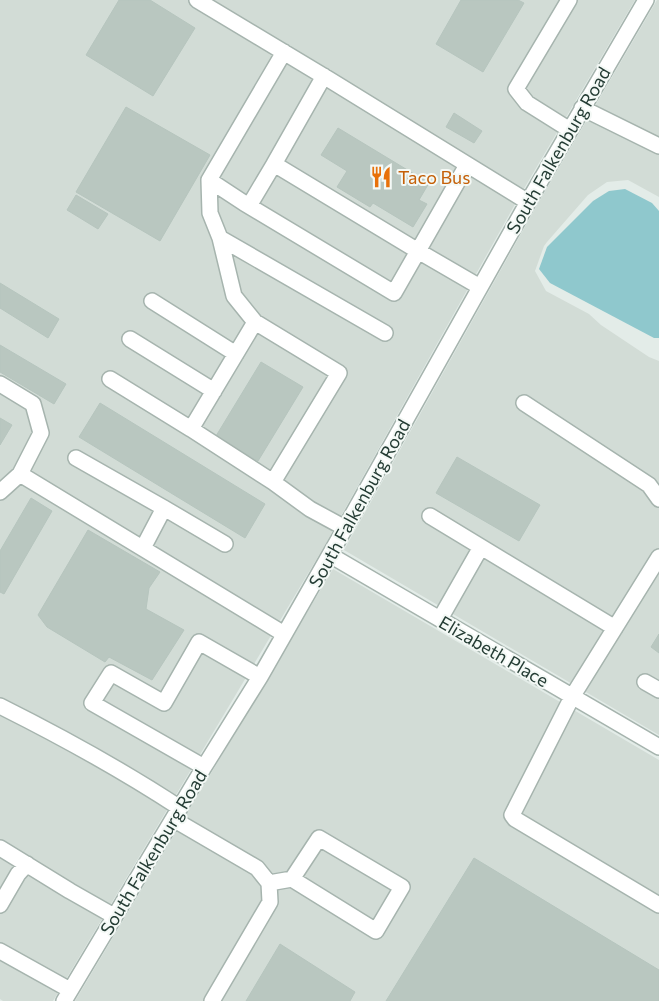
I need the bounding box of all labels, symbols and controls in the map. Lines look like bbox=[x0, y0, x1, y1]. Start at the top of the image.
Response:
street label: South Falkenburg Road bbox=[501, 63, 615, 237]
restaurant icon: Taco Bus bbox=[368, 164, 394, 190]
place label: Taco Bus bbox=[398, 166, 470, 188]
street label: South Falkenburg Road bbox=[304, 415, 414, 591]
street label: Elizabeth Place bbox=[435, 611, 553, 691]
street label: South Falkenburg Road bbox=[95, 765, 211, 939]

